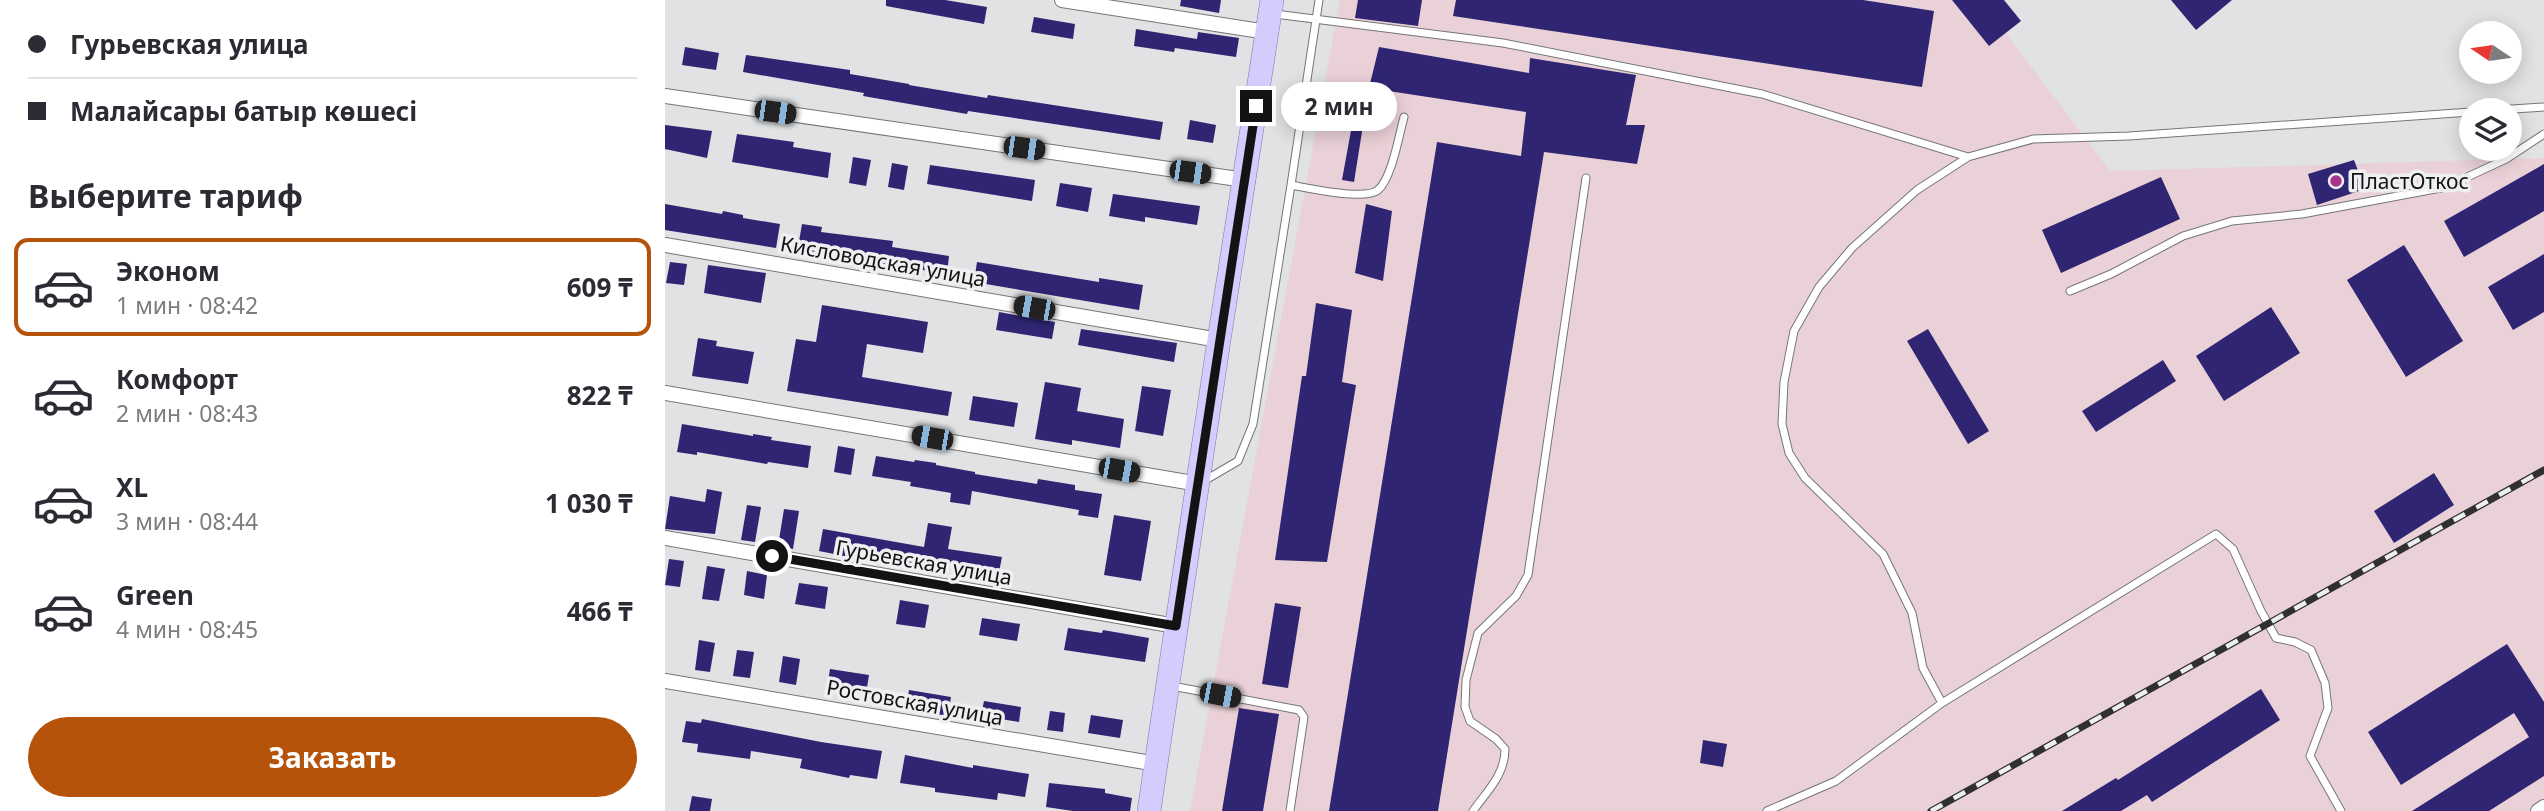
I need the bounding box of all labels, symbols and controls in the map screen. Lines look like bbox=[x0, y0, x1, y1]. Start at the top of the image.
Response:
north arrow bbox=[2459, 21, 2522, 84]
map controls bbox=[2459, 21, 2522, 161]
text: Гурьевская улица bbox=[70, 26, 309, 62]
callout: 2 мин bbox=[1281, 82, 1396, 130]
route end bbox=[1240, 90, 1272, 122]
text: 2 мин bbox=[1305, 90, 1373, 122]
text: Малайсары батыр көшесі bbox=[70, 93, 417, 129]
button: layers bbox=[2459, 98, 2522, 161]
car bbox=[753, 99, 798, 125]
car bbox=[1002, 135, 1047, 161]
car bbox=[1168, 159, 1213, 185]
place label: ПластОткос bbox=[2350, 167, 2469, 195]
marker: ПластОткос bbox=[2328, 173, 2344, 189]
text: Выберите тариф bbox=[28, 174, 303, 217]
street label: Кисловодская улица bbox=[778, 229, 988, 293]
text: Эконом bbox=[116, 253, 220, 289]
icon: car bbox=[32, 256, 95, 319]
text: 609 ₸ bbox=[567, 269, 633, 305]
text: 1 мин · 08:42 bbox=[116, 289, 258, 321]
car bbox=[1012, 294, 1057, 322]
text: Комфорт bbox=[116, 361, 238, 397]
icon: car bbox=[32, 364, 95, 427]
text: 822 ₸ bbox=[567, 377, 633, 413]
text: 2 мин · 08:43 bbox=[116, 397, 258, 429]
car bbox=[910, 424, 955, 452]
car bbox=[1097, 456, 1142, 484]
text: XL bbox=[116, 469, 148, 505]
icon: car bbox=[32, 472, 95, 535]
text: 1 030 ₸ bbox=[545, 485, 633, 521]
text: 3 мин · 08:44 bbox=[116, 505, 258, 537]
street label: Гурьевская улица bbox=[834, 533, 1014, 591]
route start bbox=[756, 540, 788, 572]
text: Green bbox=[116, 577, 194, 613]
icon: car bbox=[32, 580, 95, 643]
text: 466 ₸ bbox=[567, 593, 633, 629]
text: 4 мин · 08:45 bbox=[116, 613, 258, 645]
street label: Ростовская улица bbox=[824, 673, 1006, 731]
car bbox=[1198, 681, 1243, 709]
button: Заказать bbox=[28, 717, 637, 797]

